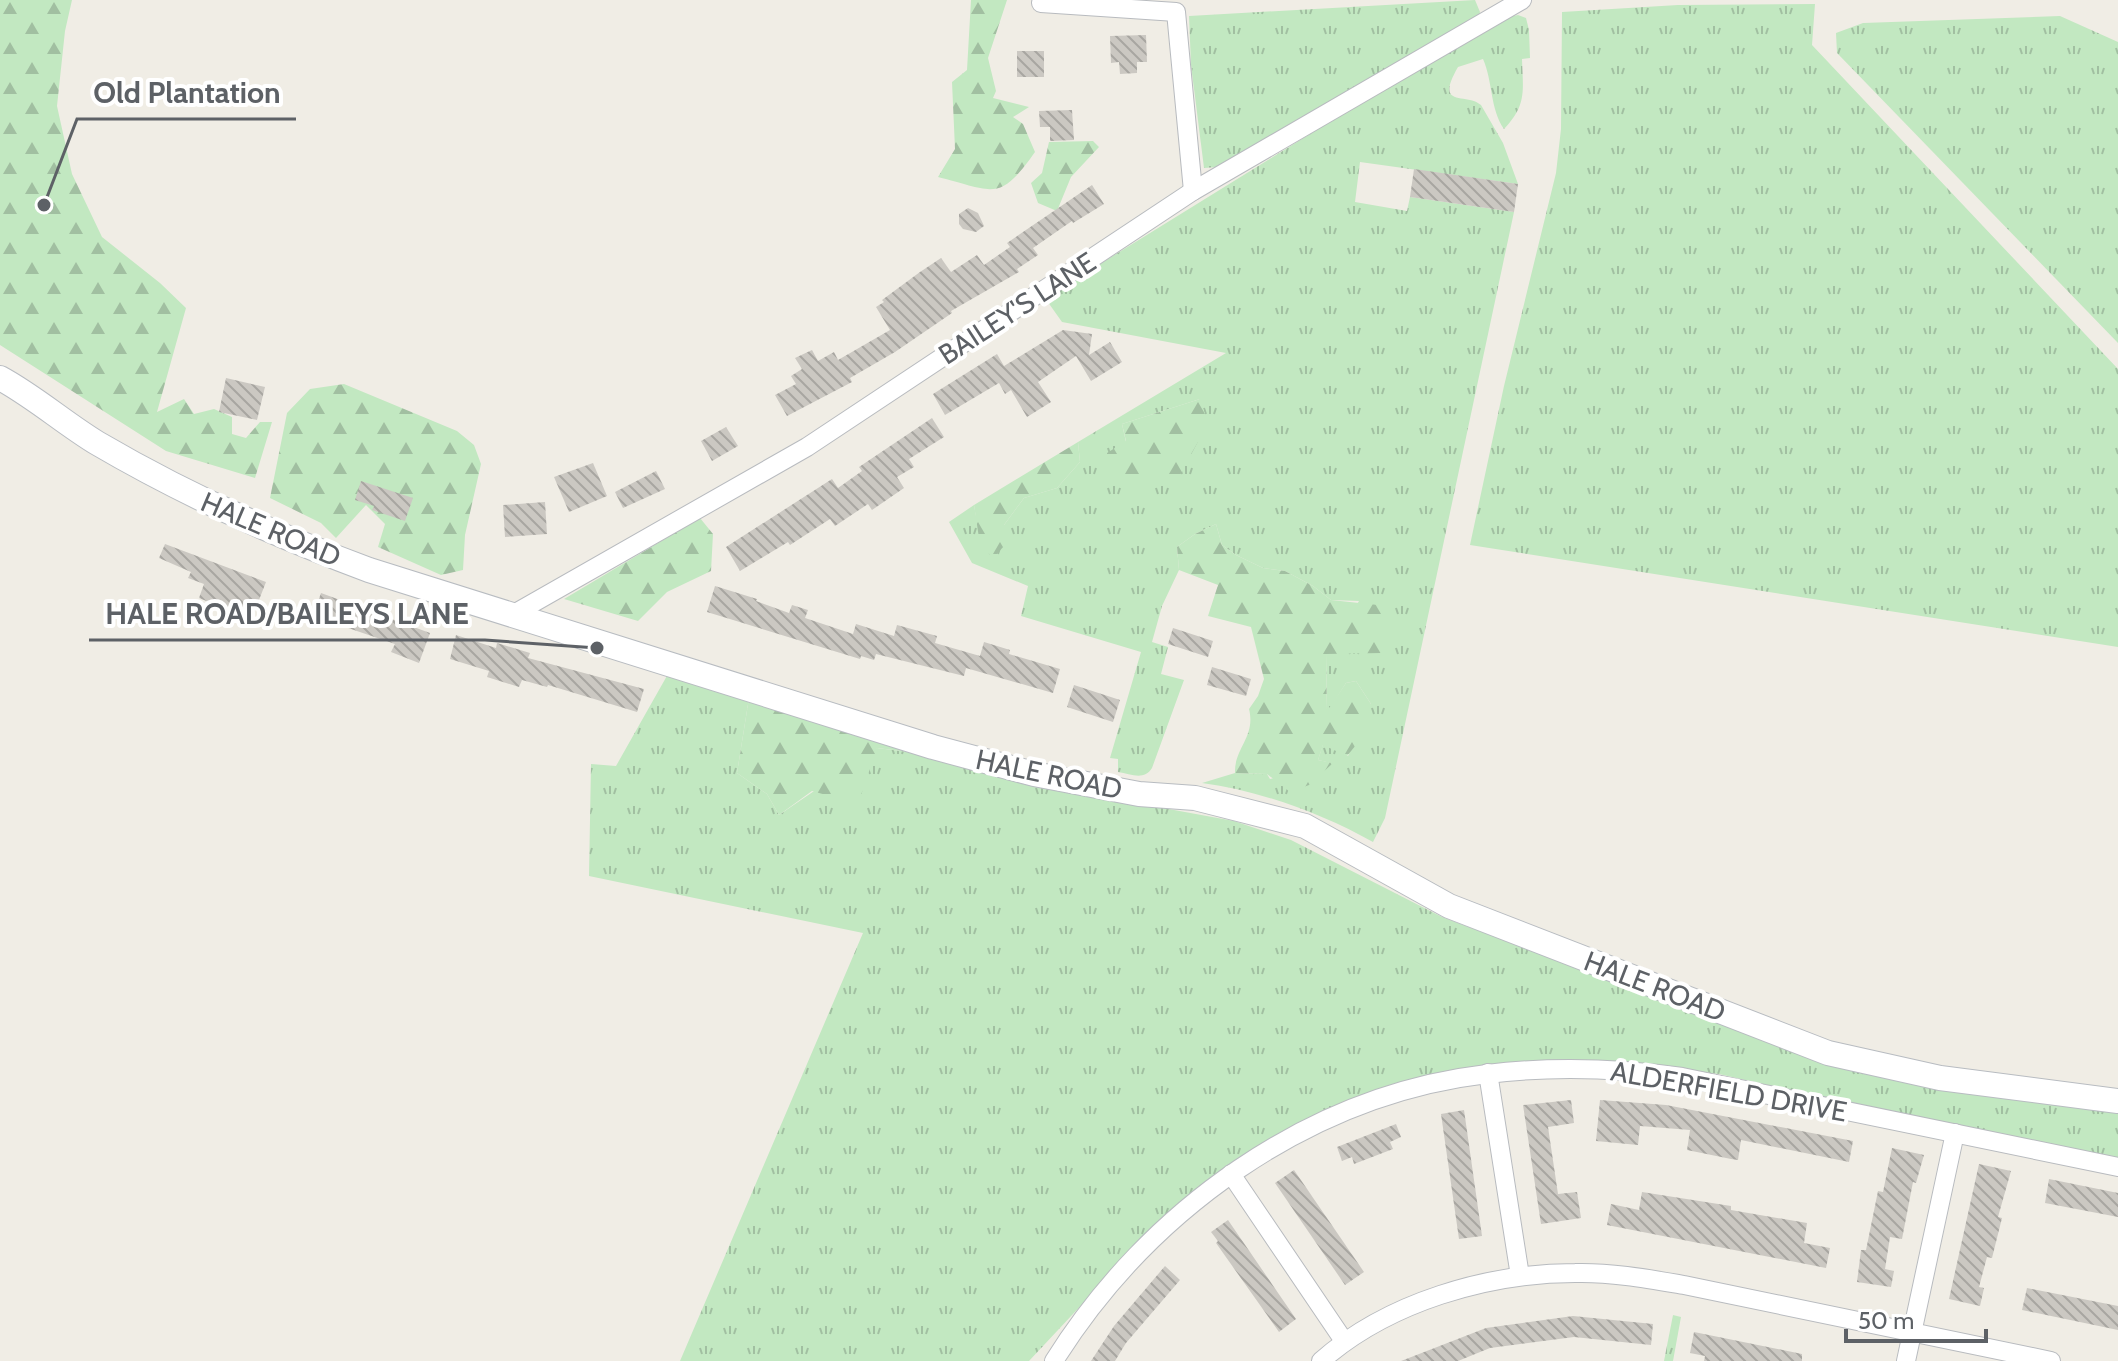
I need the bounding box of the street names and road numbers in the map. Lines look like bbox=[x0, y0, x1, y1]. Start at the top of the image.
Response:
street label: BAILEY'S LANE bbox=[932, 245, 1102, 371]
street label: HALE ROAD bbox=[196, 484, 346, 574]
street label: HALE ROAD bbox=[973, 742, 1125, 806]
street label: HALE ROAD bbox=[1580, 944, 1730, 1028]
street label: ALDERFIELD DRIVE bbox=[1608, 1054, 1850, 1128]

